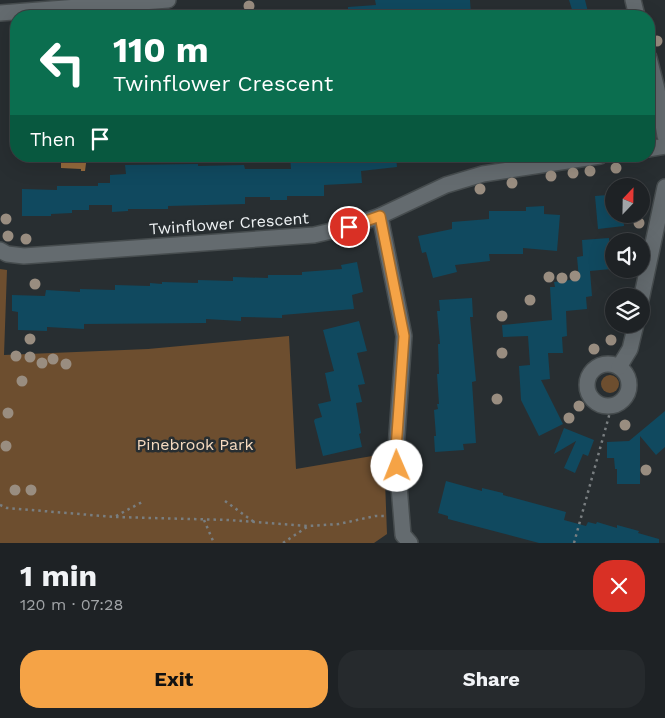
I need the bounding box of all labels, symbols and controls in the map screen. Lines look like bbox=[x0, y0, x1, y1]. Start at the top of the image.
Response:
text: 110 m bbox=[113, 29, 209, 71]
icon: left bbox=[30, 30, 95, 95]
text: Twinflower Crescent bbox=[113, 71, 333, 96]
icon: arrive bbox=[86, 125, 114, 153]
text: Then bbox=[30, 128, 76, 151]
north arrow bbox=[605, 178, 650, 222]
map controls bbox=[605, 178, 650, 333]
pin bbox=[328, 206, 370, 248]
street label: Twinflower Crescent bbox=[148, 208, 310, 239]
icon: arrive bbox=[335, 213, 363, 241]
button: sound bbox=[605, 233, 650, 278]
button: layers bbox=[605, 288, 650, 333]
park label: Pinebrook Park bbox=[136, 435, 254, 454]
position arrow bbox=[370, 439, 422, 491]
text: 1 min bbox=[20, 558, 97, 593]
button: close bbox=[593, 560, 645, 612]
text: 120 m · 07:28 bbox=[20, 595, 123, 614]
button: Exit bbox=[20, 650, 328, 708]
button: Share bbox=[338, 650, 645, 708]

